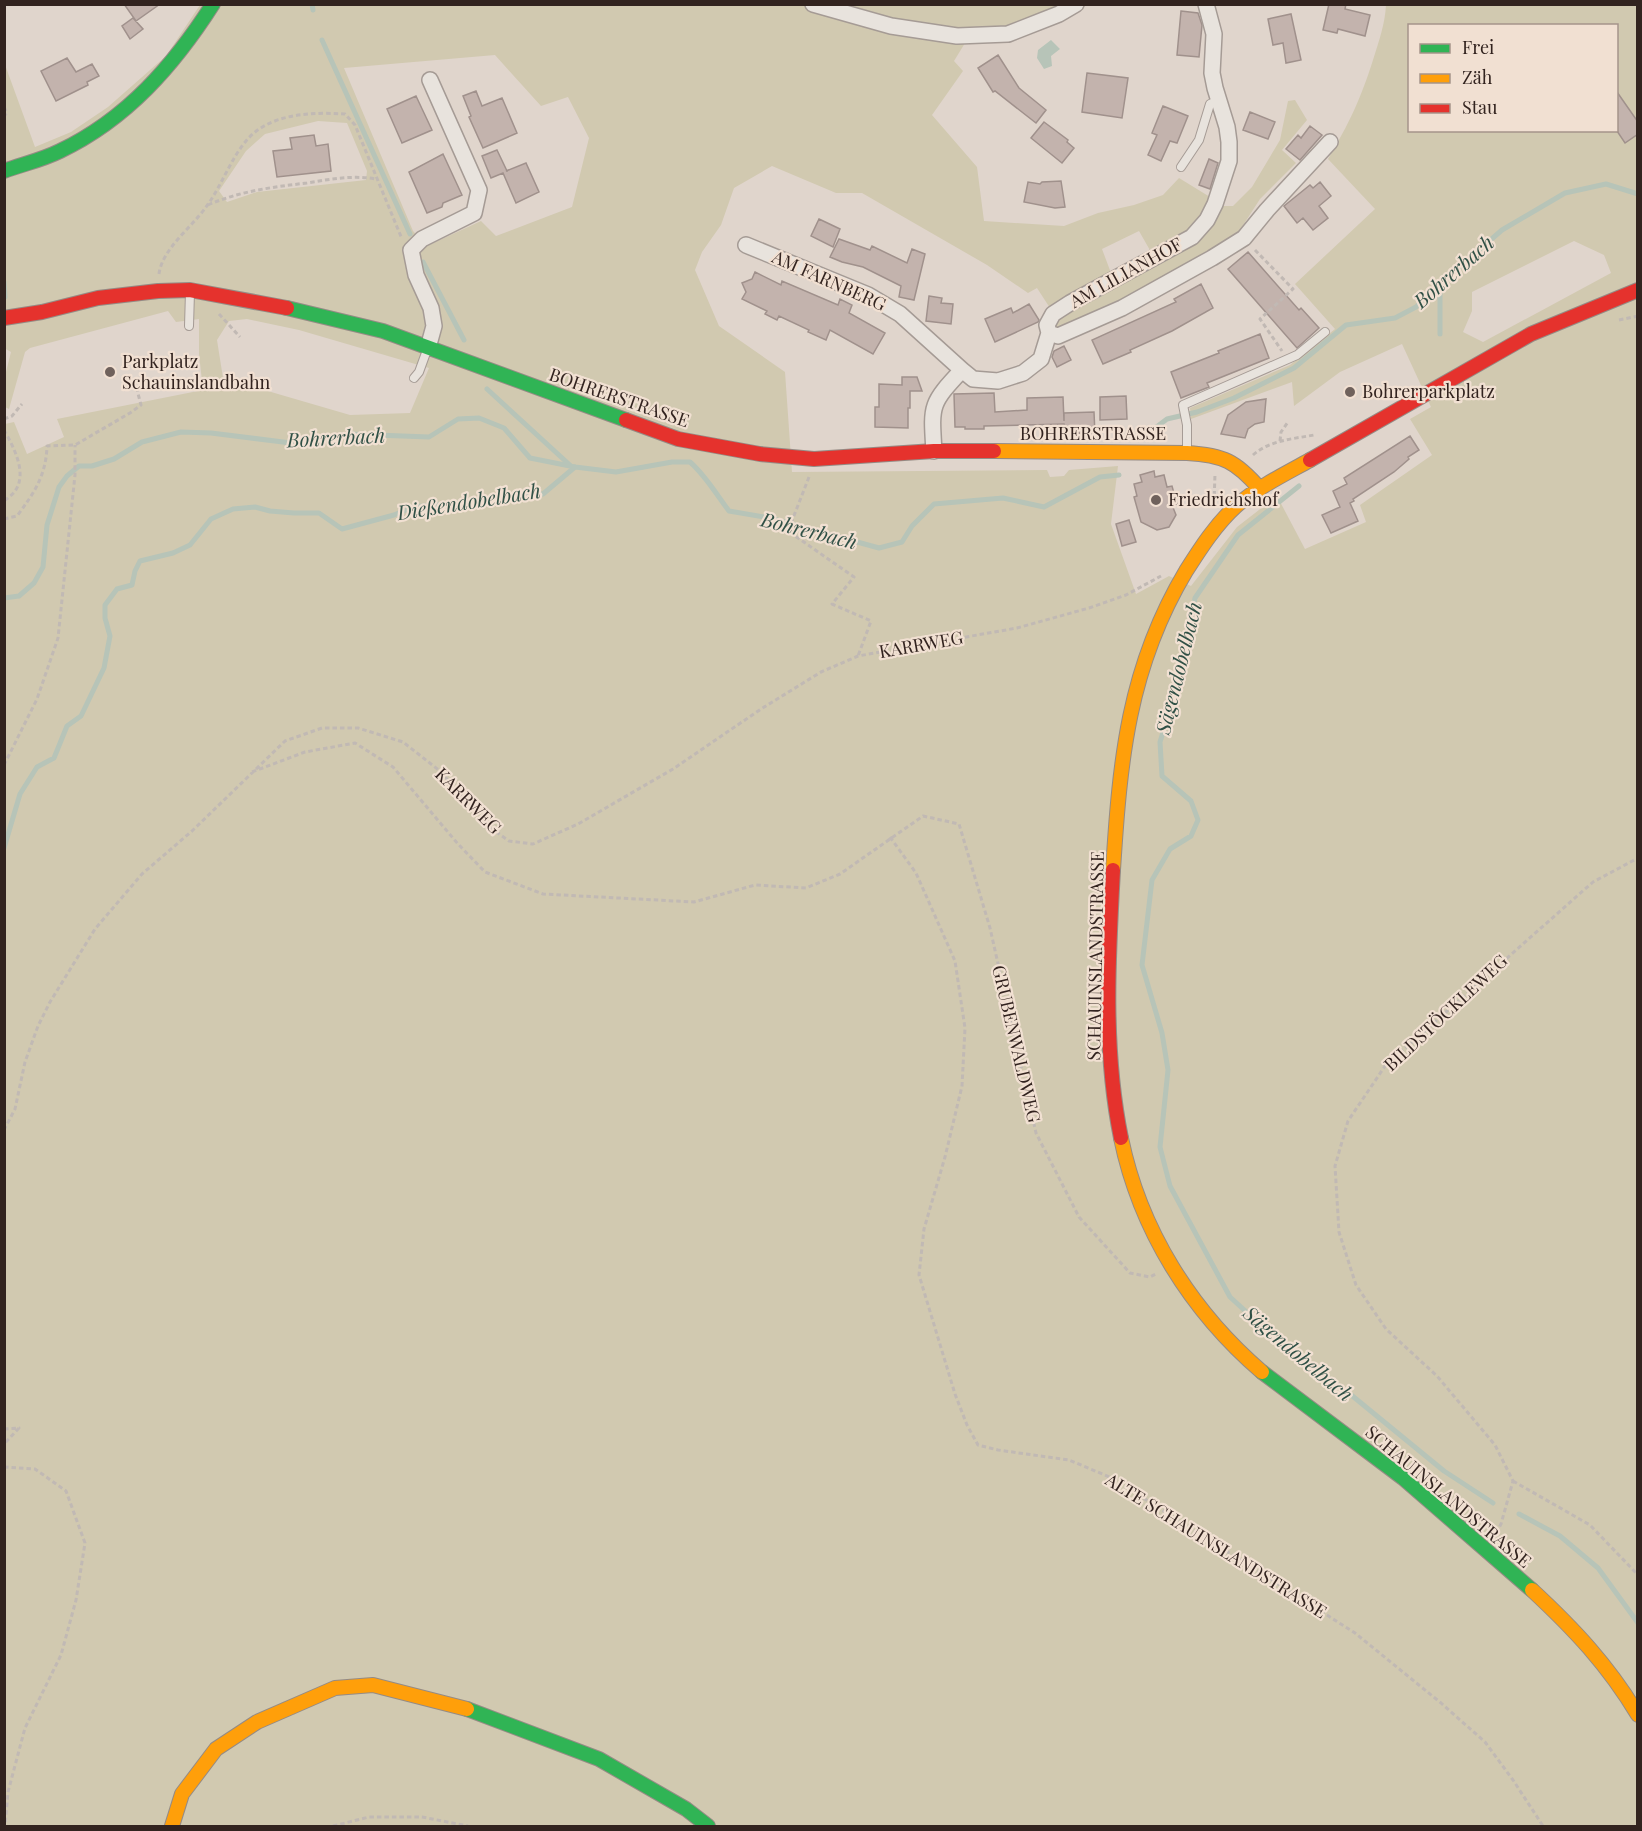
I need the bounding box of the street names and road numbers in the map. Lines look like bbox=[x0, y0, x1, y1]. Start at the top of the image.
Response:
street label: AM LILIANHOF bbox=[1064, 231, 1186, 313]
street label: AM FARNBERG bbox=[768, 244, 890, 316]
street label: BOHRERSTRASSE bbox=[546, 362, 693, 432]
street label: BOHRERSTRASSE bbox=[1020, 421, 1166, 445]
street label: KARRWEG bbox=[877, 625, 965, 663]
street label: KARRWEG bbox=[430, 762, 507, 839]
street label: SCHAUINSLANDSTRASSE bbox=[1081, 851, 1109, 1061]
street label: BILDSTÖCKLEWEG bbox=[1378, 948, 1512, 1076]
street label: GRUBENWALDWEG bbox=[987, 963, 1047, 1125]
street label: SCHAUINSLANDSTRASSE bbox=[1361, 1420, 1537, 1573]
street label: ALTE SCHAUINSLANDSTRASSE bbox=[1101, 1467, 1332, 1623]

